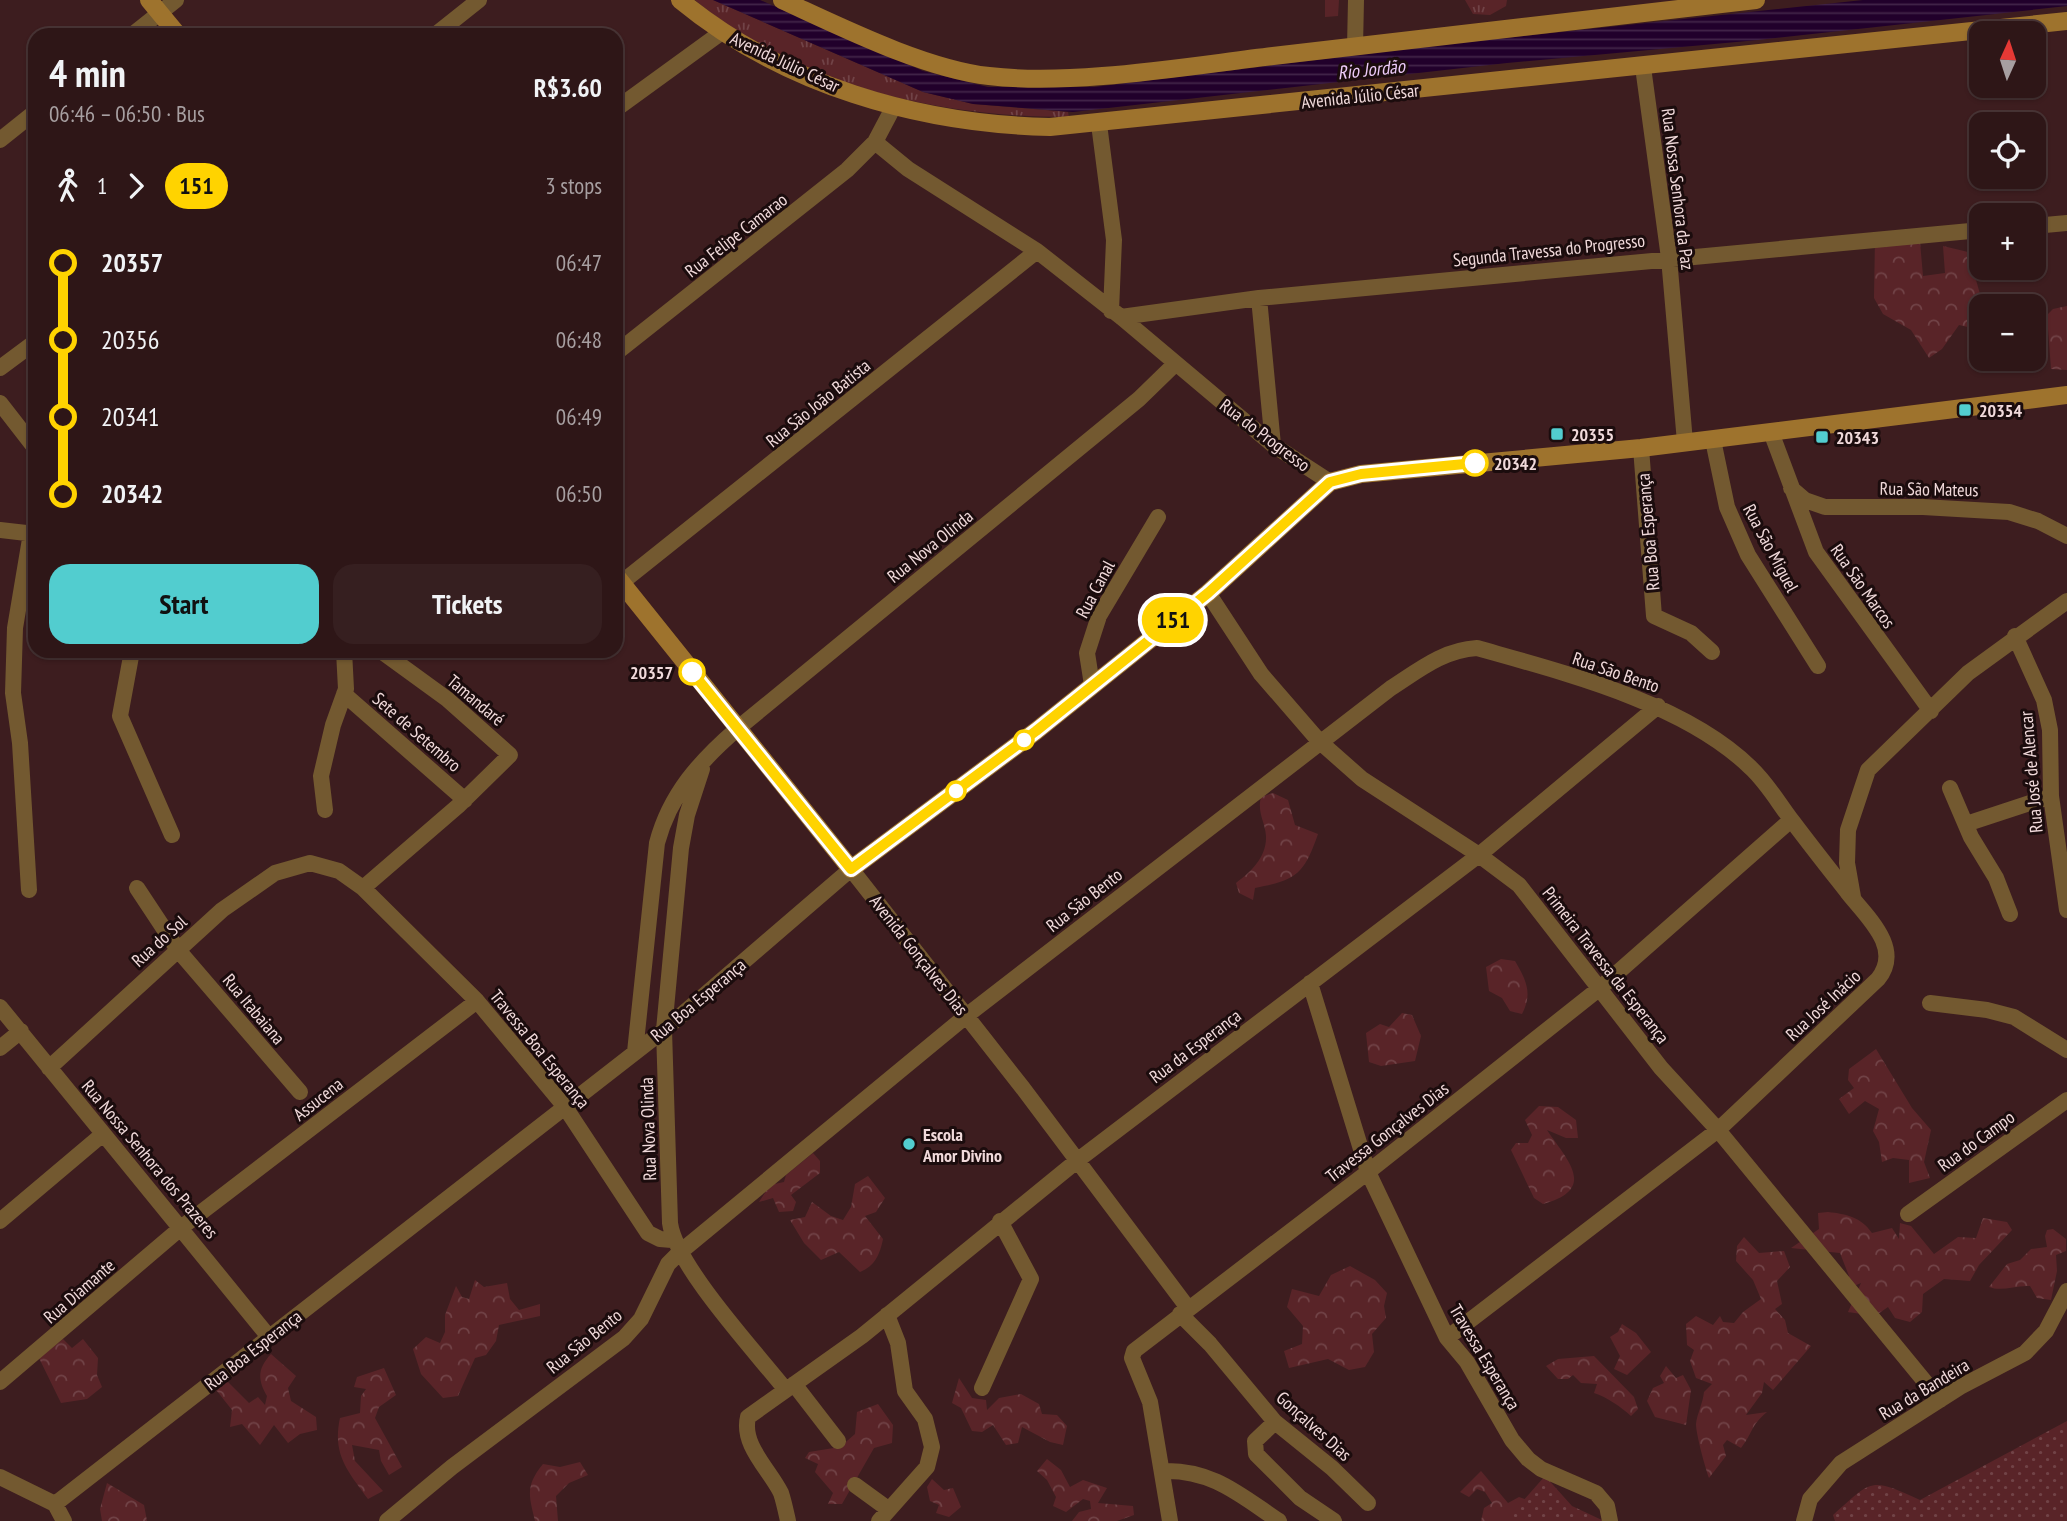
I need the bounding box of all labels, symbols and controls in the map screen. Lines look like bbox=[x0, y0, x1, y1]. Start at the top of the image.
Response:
north arrow bbox=[1969, 21, 2046, 98]
map controls bbox=[1969, 21, 2046, 371]
street label: Avenida Júlio César bbox=[727, 27, 843, 97]
text: 4 min bbox=[49, 48, 126, 97]
water label: Rio Jordão bbox=[1336, 53, 1408, 84]
text: R$3.60 bbox=[534, 71, 602, 104]
street label: Avenida Júlio César bbox=[1300, 78, 1420, 114]
text: 06:46 – 06:50 · Bus bbox=[49, 99, 205, 128]
street label: Rua Nossa Senhora da Paz bbox=[1657, 107, 1699, 271]
button: locate bbox=[1969, 112, 2046, 189]
icon: walk bbox=[49, 167, 87, 205]
icon: forward bbox=[117, 167, 155, 205]
text: 151 bbox=[179, 170, 214, 201]
text: 1 bbox=[97, 171, 107, 200]
text: 3 stops bbox=[545, 171, 602, 200]
street label: Rua Felipe Camarao bbox=[680, 188, 792, 282]
button: + bbox=[1969, 203, 2046, 280]
street label: Segunda Travessa do Progresso bbox=[1452, 228, 1646, 272]
text: 20357 bbox=[101, 246, 163, 279]
text: 06:47 bbox=[556, 248, 602, 277]
button: − bbox=[1969, 294, 2046, 371]
text: 20356 bbox=[101, 323, 160, 356]
text: 06:48 bbox=[556, 325, 602, 354]
street label: Rua São João Batista bbox=[761, 354, 875, 452]
street label: Rua do Progresso bbox=[1215, 394, 1315, 477]
place label: 20354 bbox=[1979, 399, 2022, 422]
text: 20341 bbox=[101, 400, 160, 433]
text: 06:49 bbox=[556, 402, 602, 431]
marker: 20354 bbox=[1957, 402, 1973, 418]
place label: 20355 bbox=[1571, 423, 1614, 446]
marker: 20355 bbox=[1549, 426, 1565, 442]
place label: 20343 bbox=[1836, 426, 1879, 449]
marker: 20343 bbox=[1814, 429, 1830, 445]
marker: 20342 bbox=[1462, 450, 1488, 476]
place label: 20342 bbox=[1494, 452, 1537, 475]
street label: Rua Boa Esperança bbox=[1631, 472, 1665, 592]
text: 20342 bbox=[101, 477, 163, 510]
street label: Rua São Mateus bbox=[1879, 477, 1979, 501]
text: 06:50 bbox=[556, 479, 602, 508]
street label: Rua São Miguel bbox=[1738, 500, 1804, 597]
street label: Rua Nova Olinda bbox=[882, 504, 978, 588]
street label: Rua São Marcos bbox=[1826, 539, 1900, 633]
street label: Rua Canal bbox=[1070, 556, 1120, 622]
button: Start bbox=[49, 564, 319, 644]
button: Tickets bbox=[333, 564, 602, 644]
line badge: 151 bbox=[1133, 597, 1213, 643]
text: 151 bbox=[1156, 604, 1190, 635]
street label: Rua São Bento bbox=[1570, 646, 1663, 698]
marker: 20357 bbox=[679, 659, 705, 685]
place label: 20357 bbox=[630, 661, 673, 684]
street label: Tamandaré bbox=[443, 669, 509, 731]
street label: Sete de Setembro bbox=[368, 687, 466, 777]
street label: Rua José de Alencar bbox=[2014, 710, 2048, 834]
unlabelled marker bbox=[1014, 730, 1034, 750]
unlabelled marker bbox=[946, 781, 966, 801]
street label: Rua São Bento bbox=[1041, 863, 1127, 937]
street label: Primeira Travessa da Esperança bbox=[1538, 882, 1674, 1048]
street label: Avenida Gonçalves Dias bbox=[865, 890, 973, 1020]
street label: Rua do Sol bbox=[127, 910, 192, 972]
street label: Rua Boa Esperança bbox=[646, 953, 750, 1047]
street label: Rua José Inácio bbox=[1781, 964, 1865, 1046]
street label: Rua Itabaiana bbox=[218, 969, 290, 1049]
street label: Travessa Boa Esperança bbox=[485, 985, 595, 1113]
street label: Rua da Esperança bbox=[1145, 1004, 1245, 1088]
street label: Assucena bbox=[288, 1072, 348, 1126]
street label: Rua Nossa Senhora dos Prazeres bbox=[77, 1075, 223, 1243]
street label: Rua Nova Olinda bbox=[635, 1077, 661, 1181]
street label: Travessa Gonçalves Dias bbox=[1321, 1077, 1453, 1187]
street label: Rua do Campo bbox=[1933, 1105, 2019, 1177]
place label: Escola Amor Divino bbox=[922, 1123, 1002, 1167]
marker: Escola Amor Divino bbox=[901, 1136, 917, 1152]
street label: Rua Diamante bbox=[39, 1254, 119, 1328]
street label: Travessa Esperança bbox=[1445, 1300, 1525, 1414]
street label: Rua São Bento bbox=[542, 1303, 627, 1378]
street label: Rua Boa Esperança bbox=[200, 1305, 306, 1395]
street label: Rua da Bandeira bbox=[1875, 1353, 1973, 1425]
street label: Gonçalves Dias bbox=[1272, 1386, 1356, 1466]

